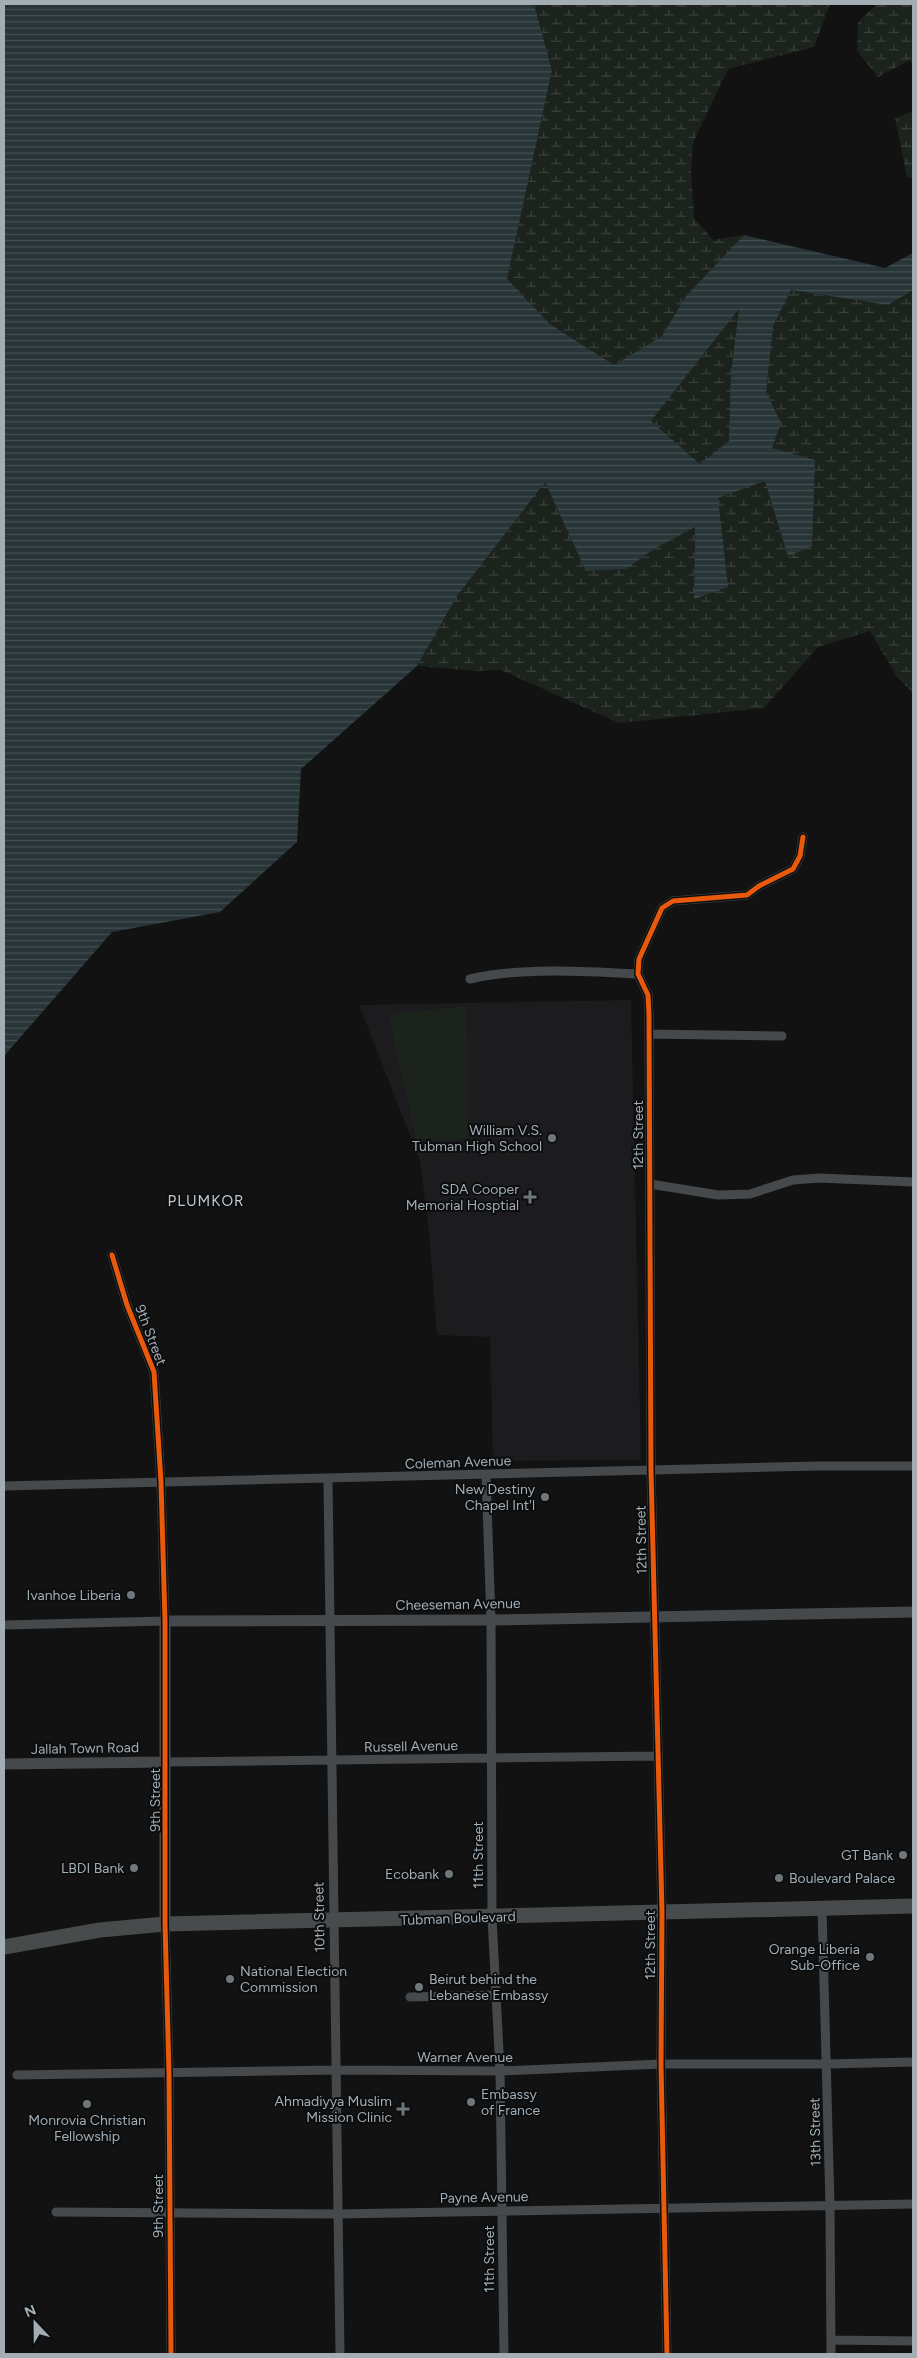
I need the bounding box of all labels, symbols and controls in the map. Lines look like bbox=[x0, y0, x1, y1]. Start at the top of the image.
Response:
street label: 12th Street bbox=[630, 1100, 647, 1170]
place label: William V.S. Tubman High School bbox=[412, 1122, 542, 1155]
marker: William V.S. Tubman High School bbox=[546, 1132, 558, 1144]
place label: SDA Cooper Memorial Hosptial bbox=[406, 1181, 519, 1214]
marker: SDA Cooper Memorial Hosptial bbox=[523, 1190, 537, 1204]
district label: PLUMKOR bbox=[168, 1192, 244, 1210]
street label: 9th Street bbox=[131, 1302, 170, 1368]
street label: Coleman Avenue bbox=[404, 1452, 512, 1473]
place label: New Destiny Chapel Int'l bbox=[455, 1481, 536, 1514]
marker: New Destiny Chapel Int'l bbox=[539, 1491, 551, 1503]
street label: 12th Street bbox=[632, 1505, 651, 1575]
place label: Ivanhoe Liberia bbox=[27, 1587, 121, 1604]
marker: Ivanhoe Liberia bbox=[125, 1589, 137, 1601]
street label: Cheeseman Avenue bbox=[395, 1595, 521, 1614]
street label: Russell Avenue bbox=[364, 1737, 459, 1756]
street label: Jallah Town Road bbox=[31, 1739, 139, 1758]
street label: 9th Street bbox=[147, 1768, 164, 1832]
street label: 11th Street bbox=[470, 1821, 487, 1889]
place label: GT Bank bbox=[841, 1847, 893, 1864]
marker: GT Bank bbox=[897, 1849, 909, 1861]
place label: LBDI Bank bbox=[61, 1860, 124, 1877]
marker: LBDI Bank bbox=[128, 1862, 140, 1874]
place label: Ecobank bbox=[385, 1866, 439, 1883]
marker: Ecobank bbox=[443, 1868, 455, 1880]
place label: Boulevard Palace bbox=[789, 1870, 896, 1887]
marker: Boulevard Palace bbox=[773, 1872, 785, 1884]
street label: 10th Street bbox=[310, 1882, 329, 1952]
street label: Tubman Boulevard bbox=[400, 1908, 516, 1929]
street label: 12th Street bbox=[642, 1910, 659, 1980]
place label: Orange Liberia Sub-Office bbox=[769, 1941, 860, 1974]
marker: Orange Liberia Sub-Office bbox=[864, 1951, 876, 1963]
place label: National Election Commission bbox=[240, 1963, 347, 1996]
place label: Beirut behind the Lebanese Embassy bbox=[429, 1971, 549, 2004]
marker: National Election Commission bbox=[224, 1973, 236, 1985]
marker: Beirut behind the Lebanese Embassy bbox=[413, 1981, 425, 1993]
street label: Warner Avenue bbox=[417, 2049, 513, 2066]
place label: Embassy of France bbox=[481, 2086, 540, 2119]
place label: Ahmadiyya Muslim Mission Clinic bbox=[275, 2093, 392, 2126]
marker: Embassy of France bbox=[465, 2096, 477, 2108]
street label: 13th Street bbox=[806, 2097, 825, 2167]
marker: Monrovia Christian Fellowship bbox=[81, 2098, 93, 2110]
marker: Ahmadiyya Muslim Mission Clinic bbox=[396, 2102, 410, 2116]
place label: Monrovia Christian Fellowship bbox=[28, 2112, 146, 2145]
street label: 9th Street bbox=[150, 2174, 167, 2238]
street label: Payne Avenue bbox=[440, 2188, 529, 2207]
street label: 11th Street bbox=[481, 2225, 498, 2293]
north arrow bbox=[10, 2298, 60, 2348]
text: N bbox=[22, 2302, 39, 2321]

